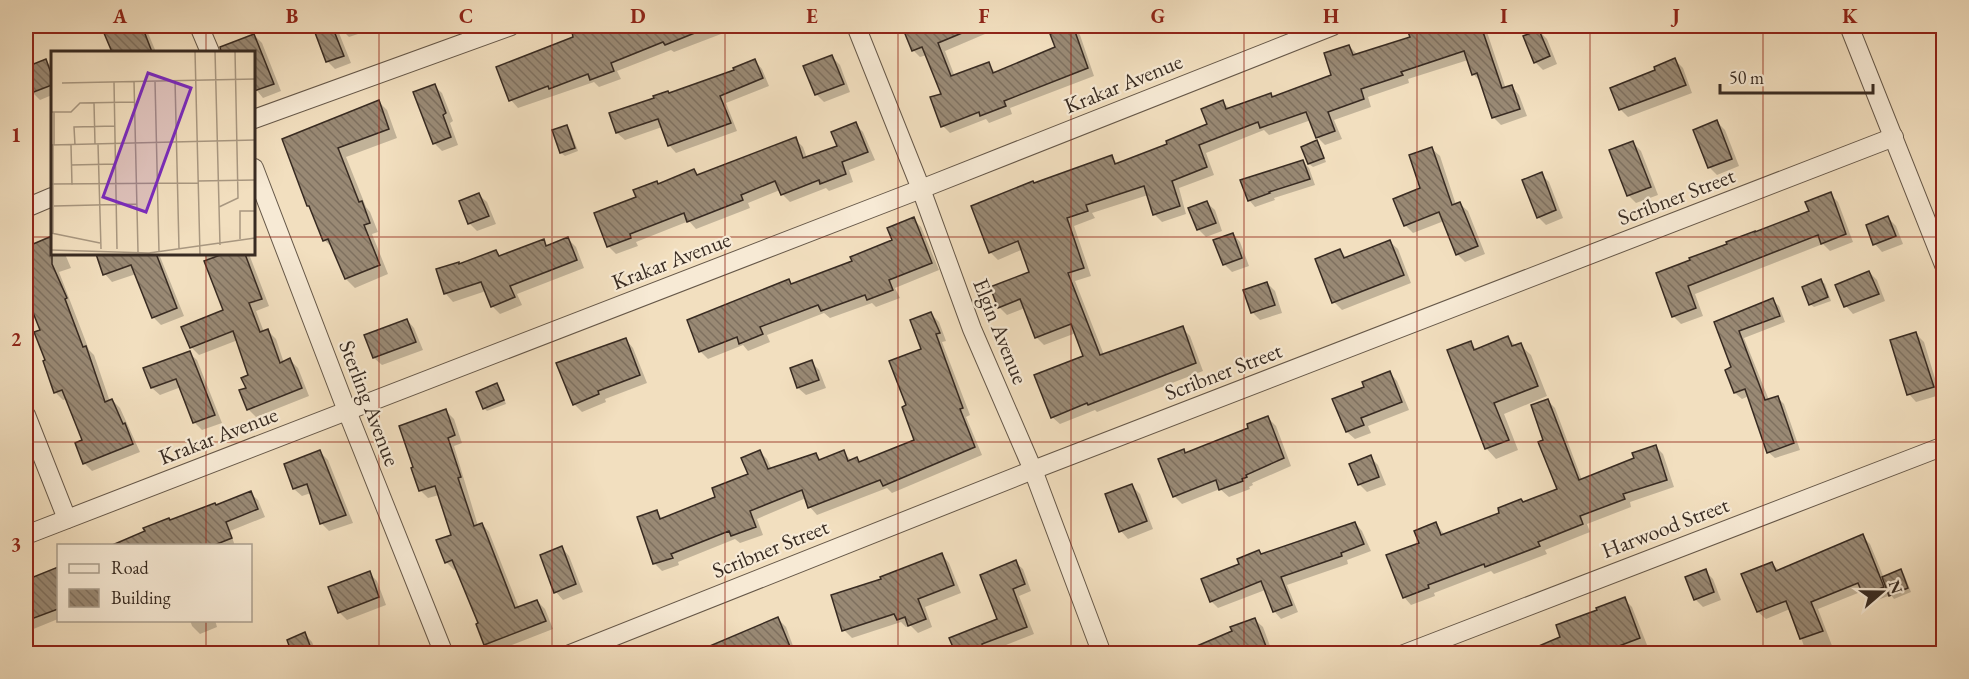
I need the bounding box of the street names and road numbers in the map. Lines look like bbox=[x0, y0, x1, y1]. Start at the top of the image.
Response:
street label: Krakar Avenue bbox=[1060, 46, 1187, 120]
street label: Scribner Street bbox=[1613, 161, 1739, 232]
street label: Krakar Avenue bbox=[608, 224, 735, 296]
street label: Elgin Avenue bbox=[966, 274, 1035, 389]
street label: Sterling Avenue bbox=[332, 336, 407, 471]
street label: Scribner Street bbox=[1160, 336, 1286, 407]
street label: Krakar Avenue bbox=[155, 399, 282, 471]
street label: Harwood Street bbox=[1597, 490, 1733, 565]
street label: Scribner Street bbox=[708, 512, 833, 585]

